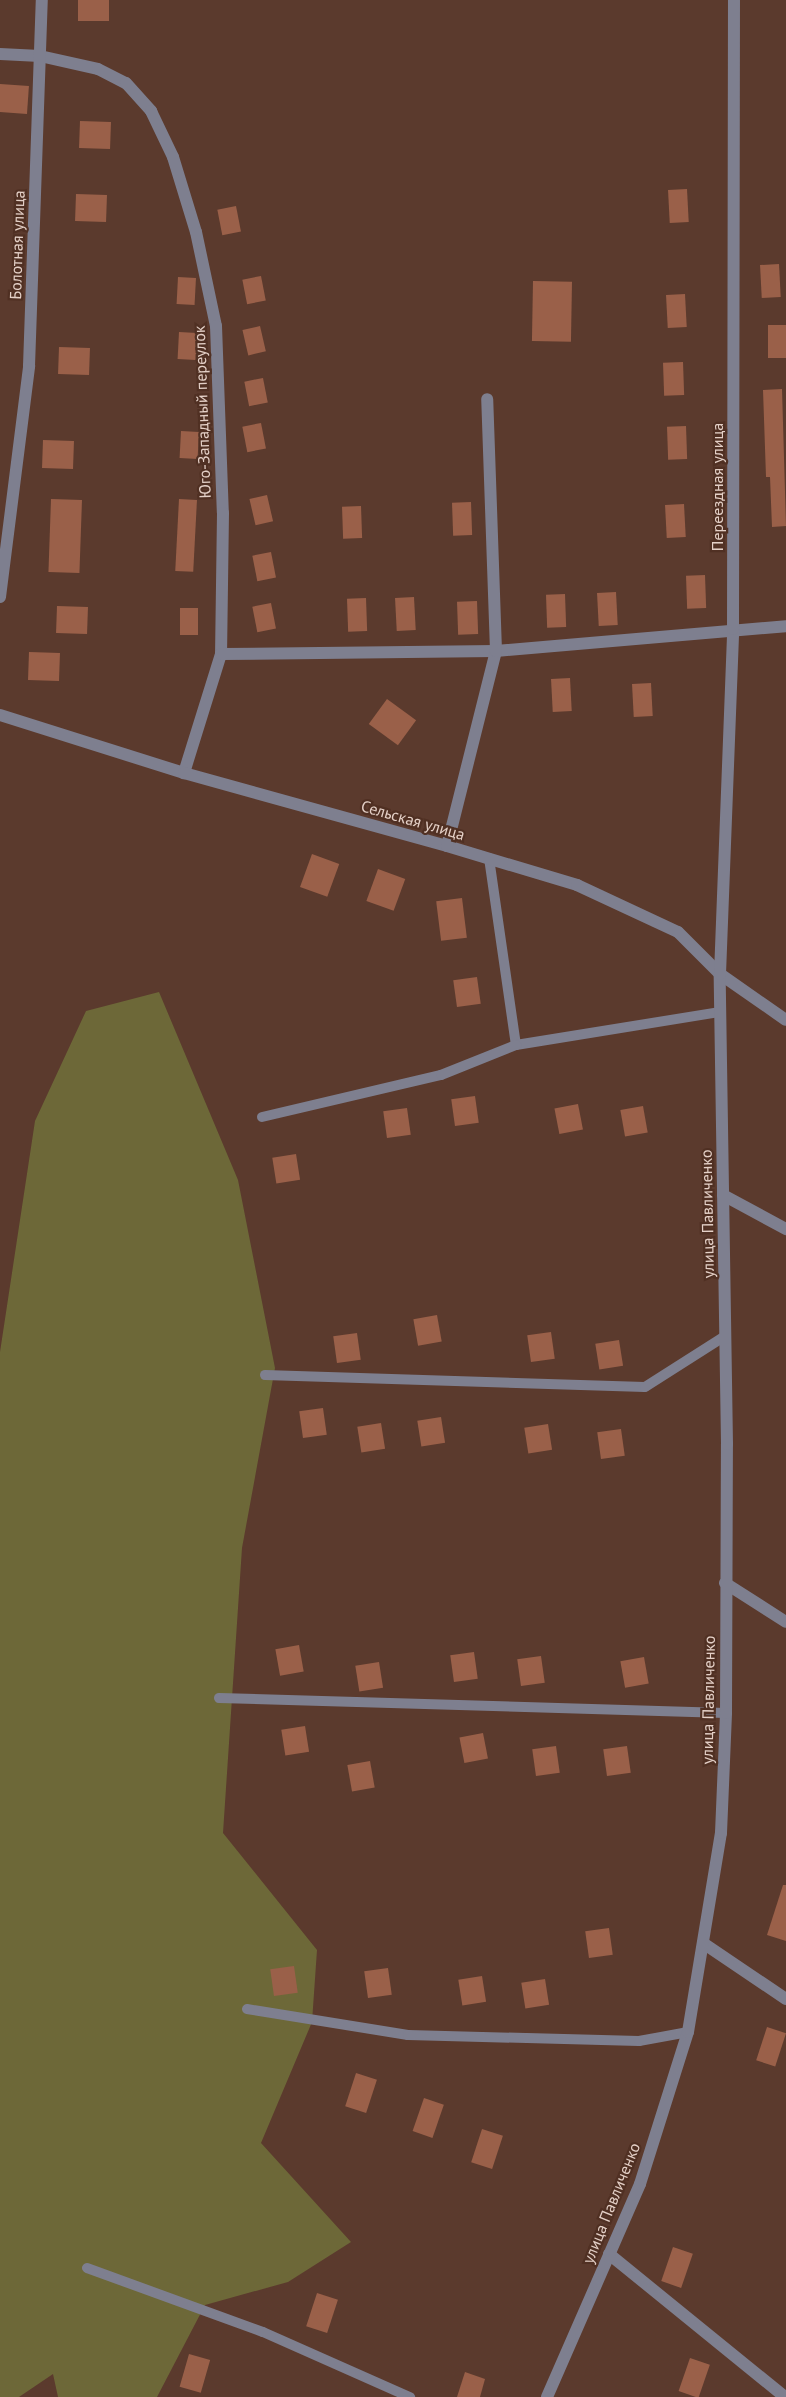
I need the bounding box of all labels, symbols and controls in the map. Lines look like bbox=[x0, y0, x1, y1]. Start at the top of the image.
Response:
street label: Болотная улица bbox=[6, 190, 28, 300]
street label: Юго-Западный переулок bbox=[189, 325, 215, 499]
street label: Переездная улица bbox=[707, 423, 727, 551]
street label: Сельская улица bbox=[359, 796, 467, 844]
street label: улица Павличенко bbox=[696, 1149, 718, 1279]
street label: улица Павличенко bbox=[697, 1635, 719, 1765]
street label: улица Павличенко bbox=[578, 2140, 644, 2266]

